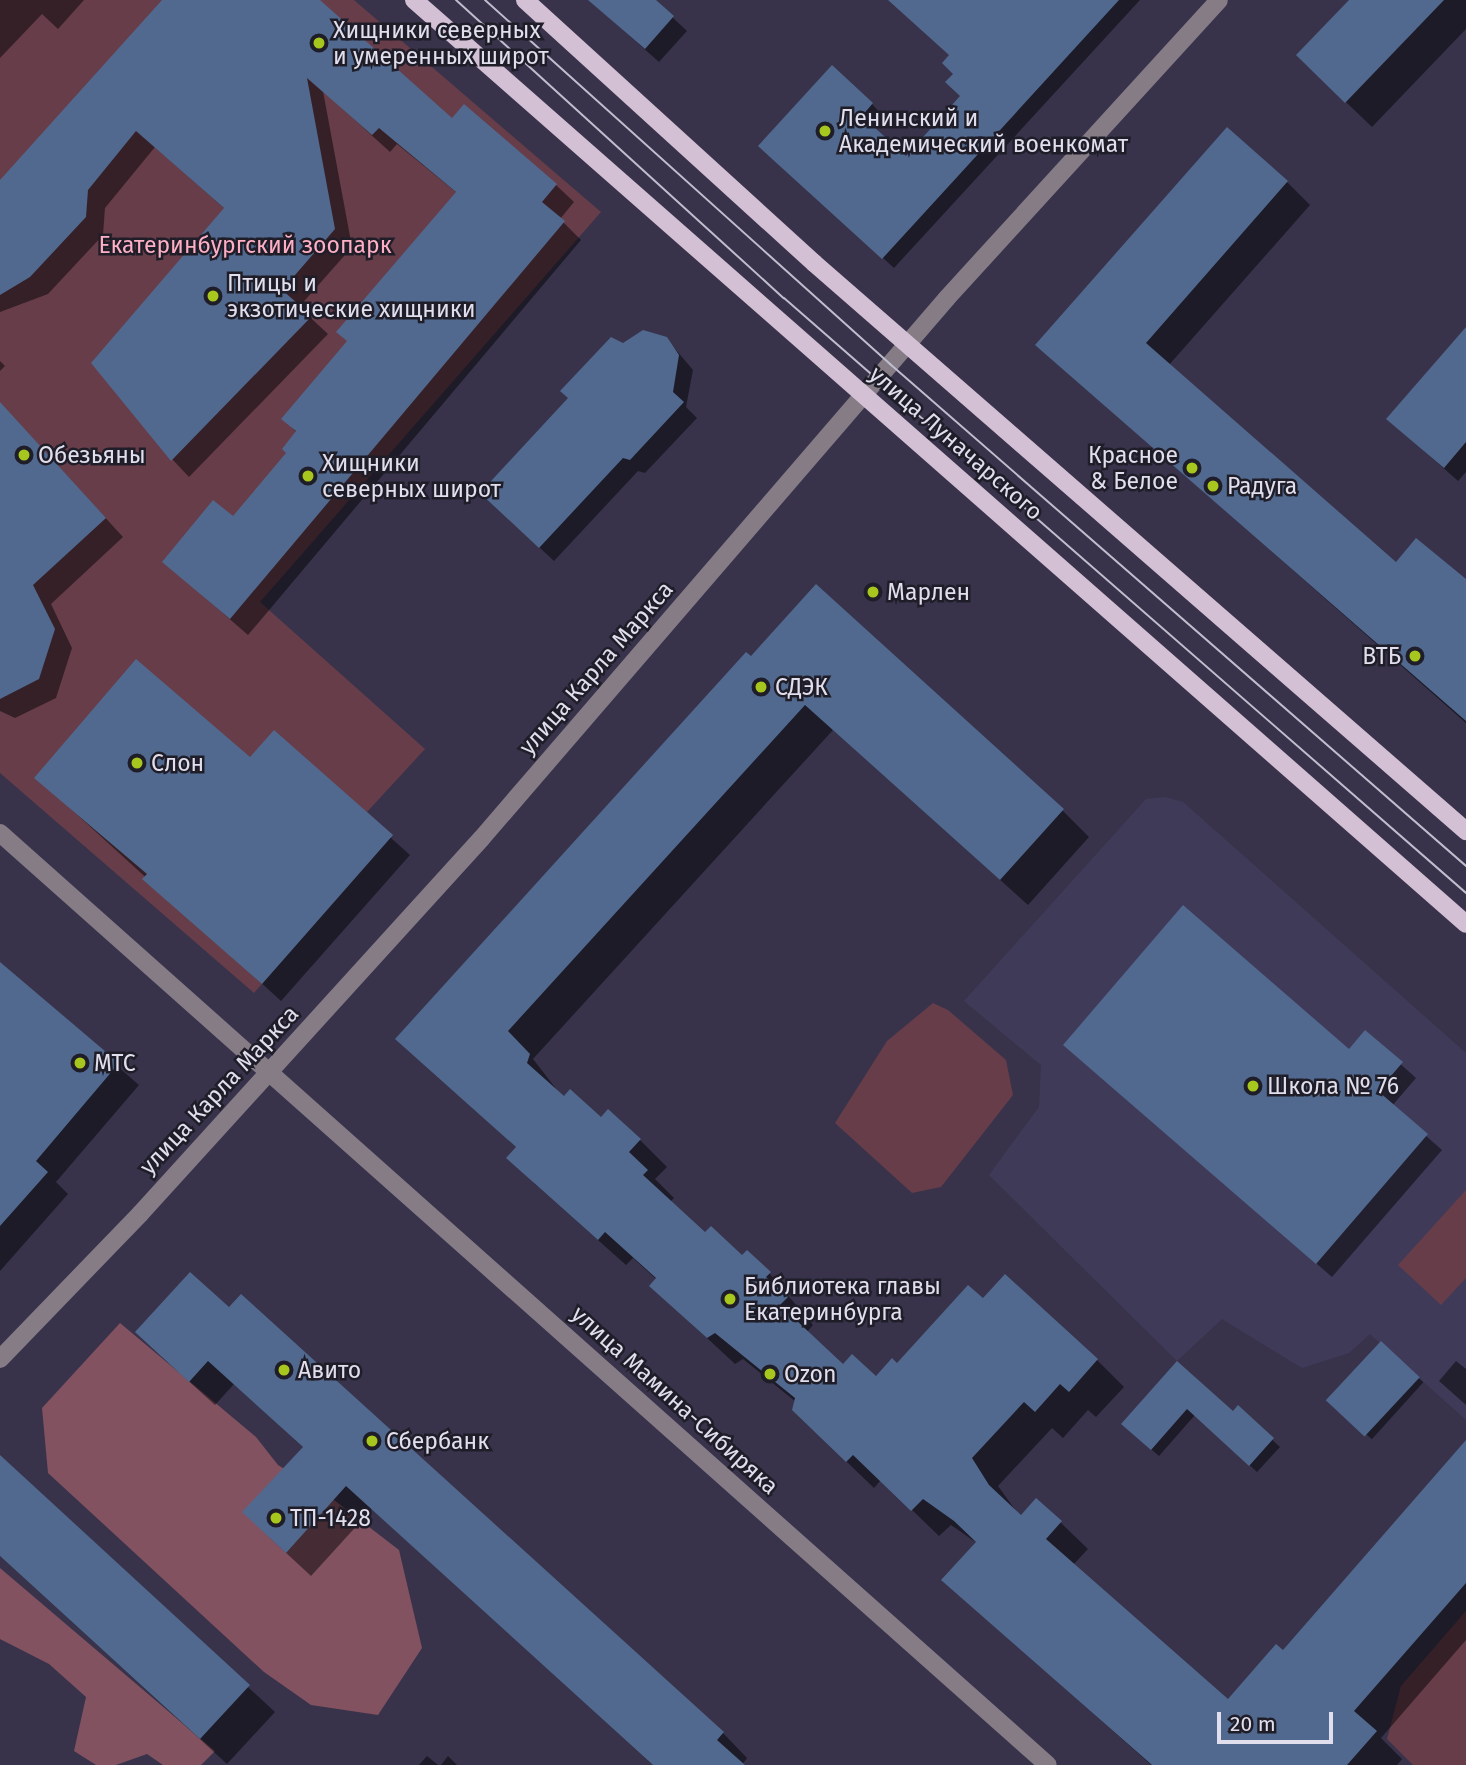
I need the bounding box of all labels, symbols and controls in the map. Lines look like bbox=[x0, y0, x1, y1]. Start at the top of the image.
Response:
place label: Хищники северных и умеренных широт bbox=[333, 16, 549, 70]
marker: Хищники северных и умеренных широт bbox=[311, 35, 327, 51]
place label: Ленинский и Академический военкомат bbox=[839, 104, 1128, 158]
marker: Ленинский и Академический военкомат bbox=[817, 123, 833, 139]
park label: Екатеринбургский зоопарк bbox=[98, 231, 392, 259]
place label: Птицы и экзотические хищники bbox=[227, 269, 476, 323]
marker: Птицы и экзотические хищники bbox=[205, 288, 221, 304]
street label: улица Луначарского bbox=[864, 360, 1048, 526]
place label: Обезьяны bbox=[38, 441, 146, 469]
place label: Красное & Белое bbox=[1088, 441, 1178, 495]
marker: Обезьяны bbox=[16, 447, 32, 463]
place label: Хищники северных широт bbox=[322, 449, 501, 503]
marker: Красное & Белое bbox=[1184, 460, 1200, 476]
marker: Хищники северных широт bbox=[300, 468, 316, 484]
place label: Радуга bbox=[1227, 472, 1297, 500]
marker: Радуга bbox=[1205, 478, 1221, 494]
street label: улица Карла Маркса bbox=[513, 576, 679, 760]
place label: Марлен bbox=[887, 578, 970, 606]
marker: Марлен bbox=[865, 584, 881, 600]
place label: ВТБ bbox=[1362, 642, 1401, 670]
marker: ВТБ bbox=[1407, 648, 1423, 664]
place label: СДЭК bbox=[775, 673, 828, 701]
marker: СДЭК bbox=[753, 679, 769, 695]
place label: Слон bbox=[151, 749, 204, 777]
marker: Слон bbox=[129, 755, 145, 771]
street label: улица Карла Маркса bbox=[134, 1000, 304, 1180]
place label: МТС bbox=[94, 1049, 136, 1077]
marker: МТС bbox=[72, 1055, 88, 1071]
place label: Школа № 76 bbox=[1267, 1072, 1399, 1100]
marker: Школа № 76 bbox=[1245, 1078, 1261, 1094]
place label: Библиотека главы Екатеринбурга bbox=[744, 1272, 941, 1326]
marker: Библиотека главы Екатеринбурга bbox=[722, 1291, 738, 1307]
street label: улица Мамина-Сибиряка bbox=[566, 1300, 784, 1500]
place label: Авито bbox=[298, 1356, 361, 1384]
place label: Ozon bbox=[784, 1360, 836, 1388]
marker: Авито bbox=[276, 1362, 292, 1378]
marker: Ozon bbox=[762, 1366, 778, 1382]
place label: Сбербанк bbox=[386, 1427, 489, 1455]
marker: Сбербанк bbox=[364, 1433, 380, 1449]
place label: ТП-1428 bbox=[290, 1504, 371, 1532]
marker: ТП-1428 bbox=[268, 1510, 284, 1526]
scale bar bbox=[1221, 1698, 1336, 1742]
text: 20 m bbox=[1230, 1711, 1276, 1737]

